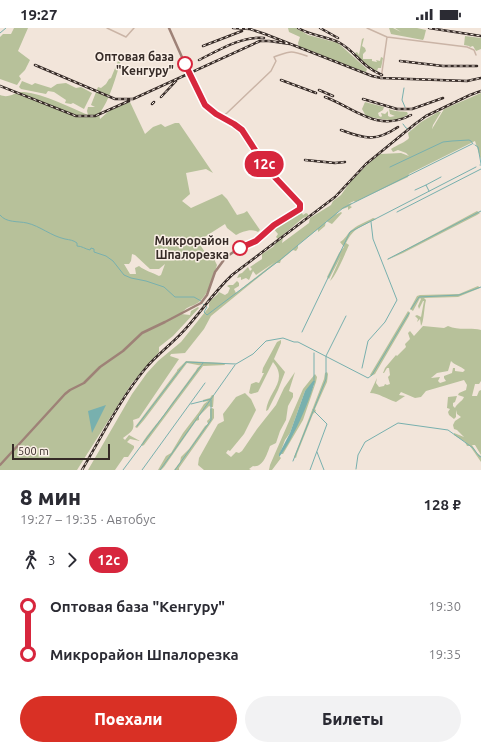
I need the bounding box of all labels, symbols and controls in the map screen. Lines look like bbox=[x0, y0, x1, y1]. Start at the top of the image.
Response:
text: 19:27 bbox=[20, 6, 58, 23]
place label: Оптовая база "Кенгуру" bbox=[95, 50, 174, 77]
marker: Оптовая база "Кенгуру" bbox=[177, 56, 193, 72]
line badge: 12с bbox=[241, 151, 287, 177]
text: 12с bbox=[253, 156, 275, 172]
place label: Микрорайон Шпалорезка bbox=[154, 234, 229, 261]
marker: Микрорайон Шпалорезка bbox=[232, 240, 248, 256]
scale bar bbox=[12, 442, 110, 461]
text: 500 m bbox=[18, 445, 49, 457]
text: 8 мин bbox=[20, 484, 81, 509]
text: 128 ₽ bbox=[424, 496, 461, 513]
text: 19:27 – 19:35 · Автобус bbox=[20, 512, 156, 526]
icon: walk bbox=[20, 549, 42, 571]
icon: forward bbox=[61, 549, 83, 571]
text: 12с bbox=[97, 552, 120, 568]
text: 3 bbox=[48, 553, 55, 567]
text: Оптовая база "Кенгуру" bbox=[50, 598, 225, 615]
text: 19:30 bbox=[428, 599, 461, 613]
text: Микрорайон Шпалорезка bbox=[50, 646, 239, 663]
text: 19:35 bbox=[428, 647, 461, 661]
button: Поехали bbox=[20, 696, 237, 742]
button: Билеты bbox=[245, 696, 461, 742]

